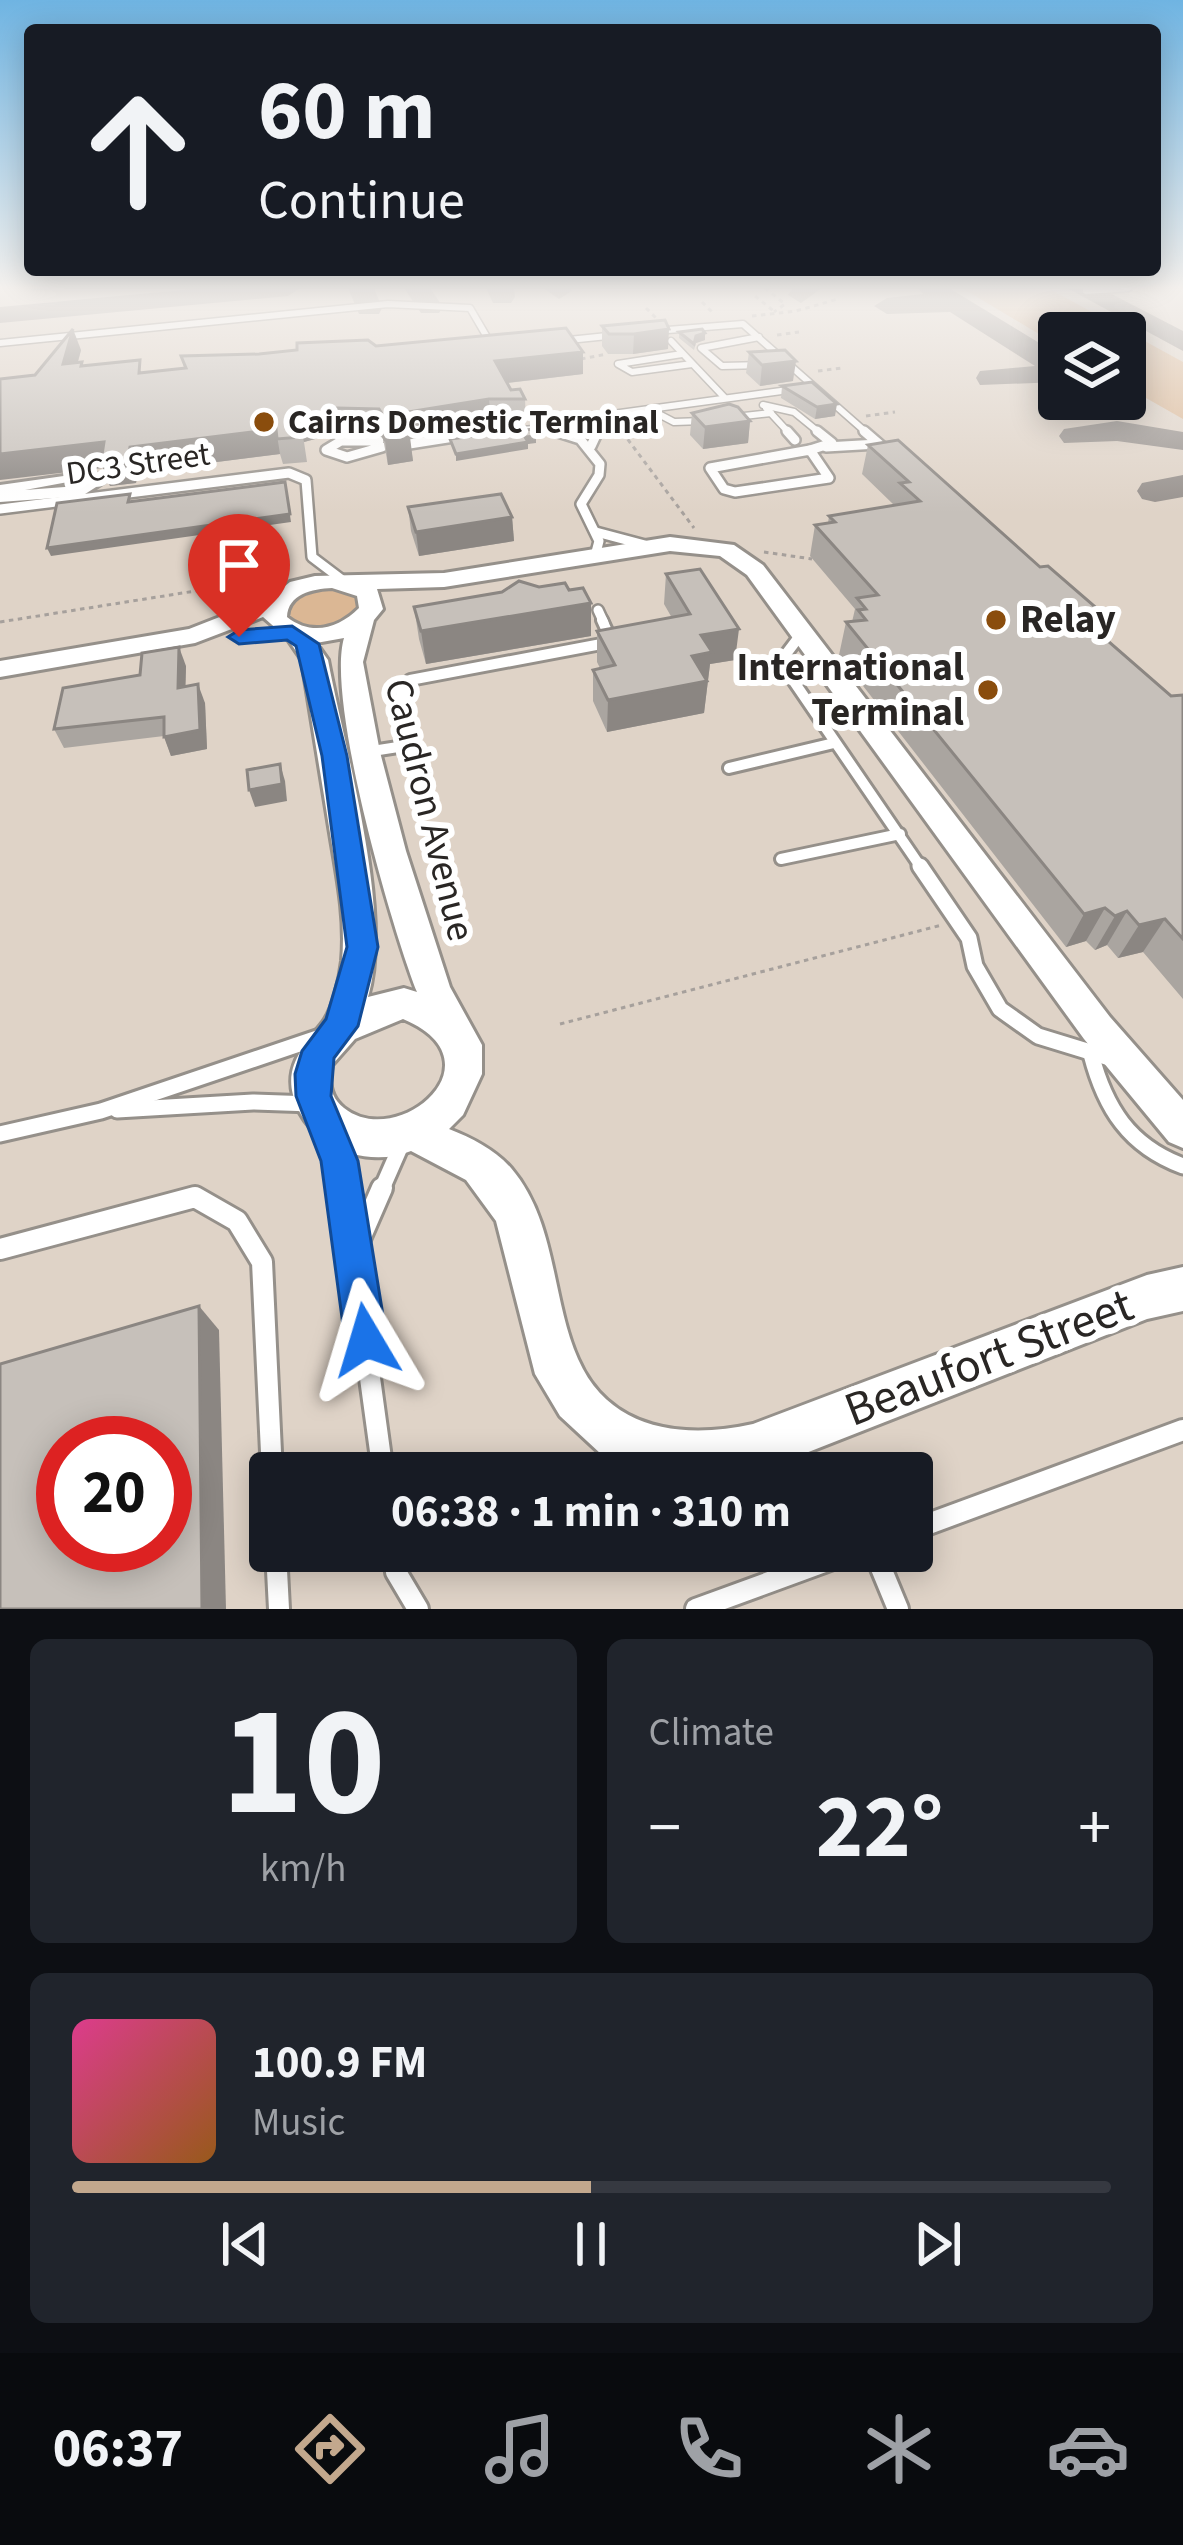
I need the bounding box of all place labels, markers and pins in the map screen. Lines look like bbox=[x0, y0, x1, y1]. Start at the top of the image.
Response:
place label: Cairns Domestic Terminal bbox=[288, 399, 659, 446]
marker: Cairns Domestic Terminal bbox=[251, 409, 277, 435]
pin bbox=[188, 514, 290, 637]
place label: Relay bbox=[1020, 592, 1116, 648]
marker: Relay bbox=[983, 607, 1009, 633]
place label: International Terminal bbox=[736, 640, 964, 741]
marker: International Terminal bbox=[975, 677, 1001, 703]

